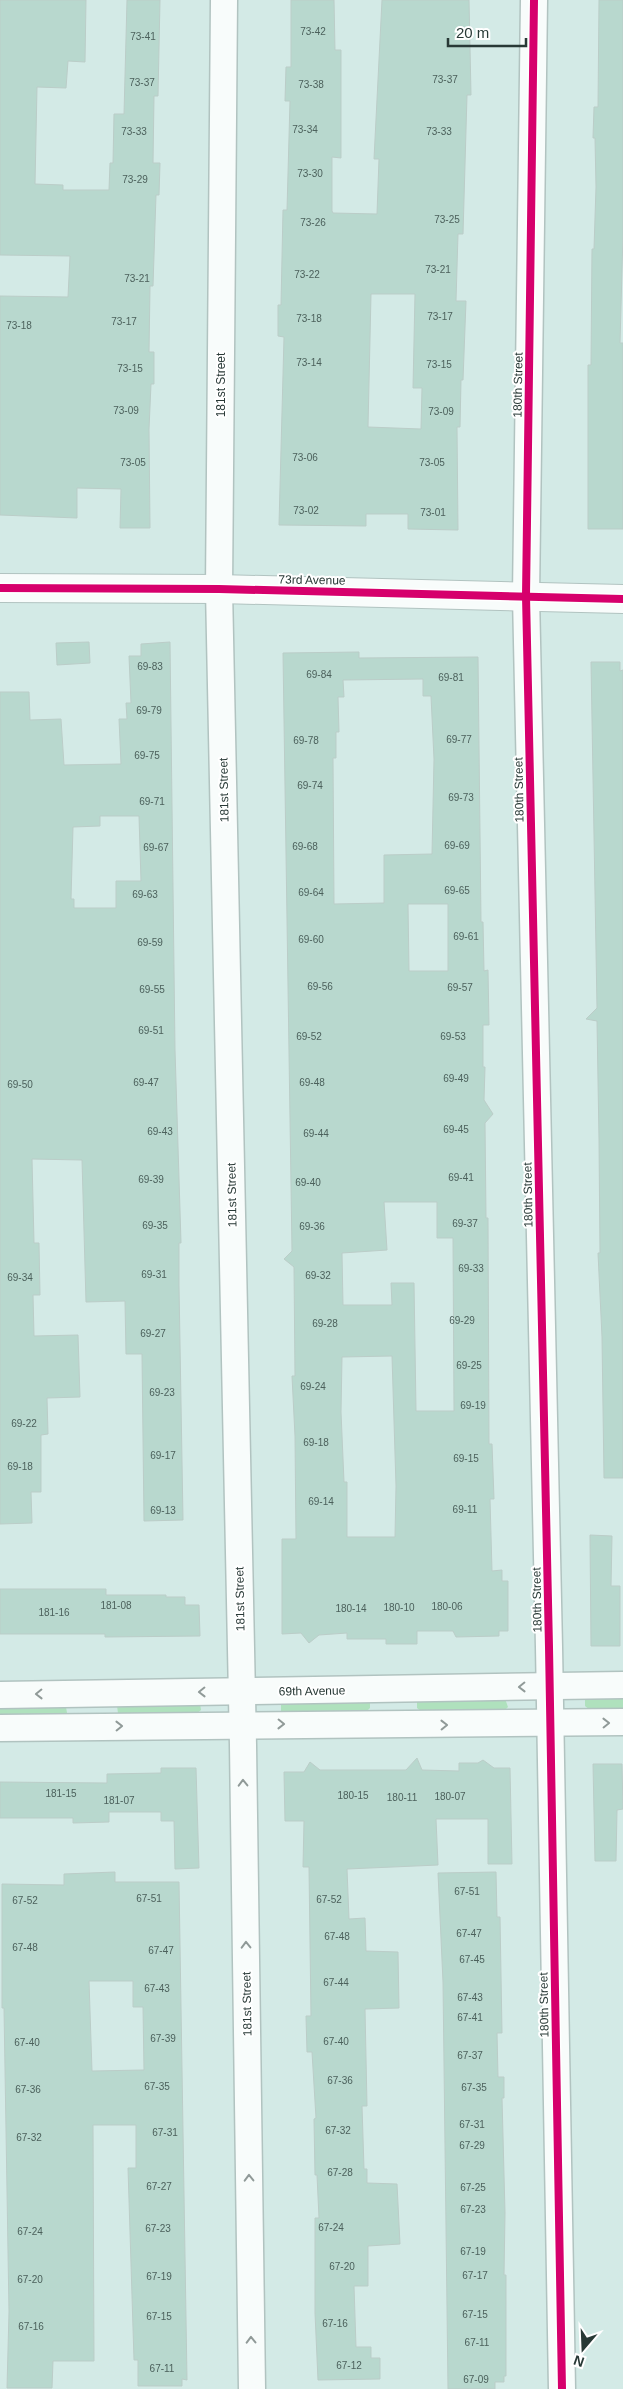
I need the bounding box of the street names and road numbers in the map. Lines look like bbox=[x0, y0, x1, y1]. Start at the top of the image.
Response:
street label: 181st Street bbox=[214, 352, 228, 417]
street label: 180th Street bbox=[510, 352, 526, 418]
street label: 73rd Avenue bbox=[278, 572, 346, 588]
street label: 181st Street bbox=[216, 757, 232, 822]
street label: 180th Street bbox=[511, 757, 527, 823]
street label: 181st Street bbox=[224, 1162, 240, 1227]
street label: 180th Street bbox=[520, 1162, 536, 1228]
street label: 181st Street bbox=[232, 1566, 248, 1631]
street label: 180th Street bbox=[529, 1567, 545, 1633]
street label: 69th Avenue bbox=[279, 1683, 346, 1699]
street label: 181st Street bbox=[239, 1971, 255, 2036]
street label: 180th Street bbox=[536, 1972, 552, 2038]

